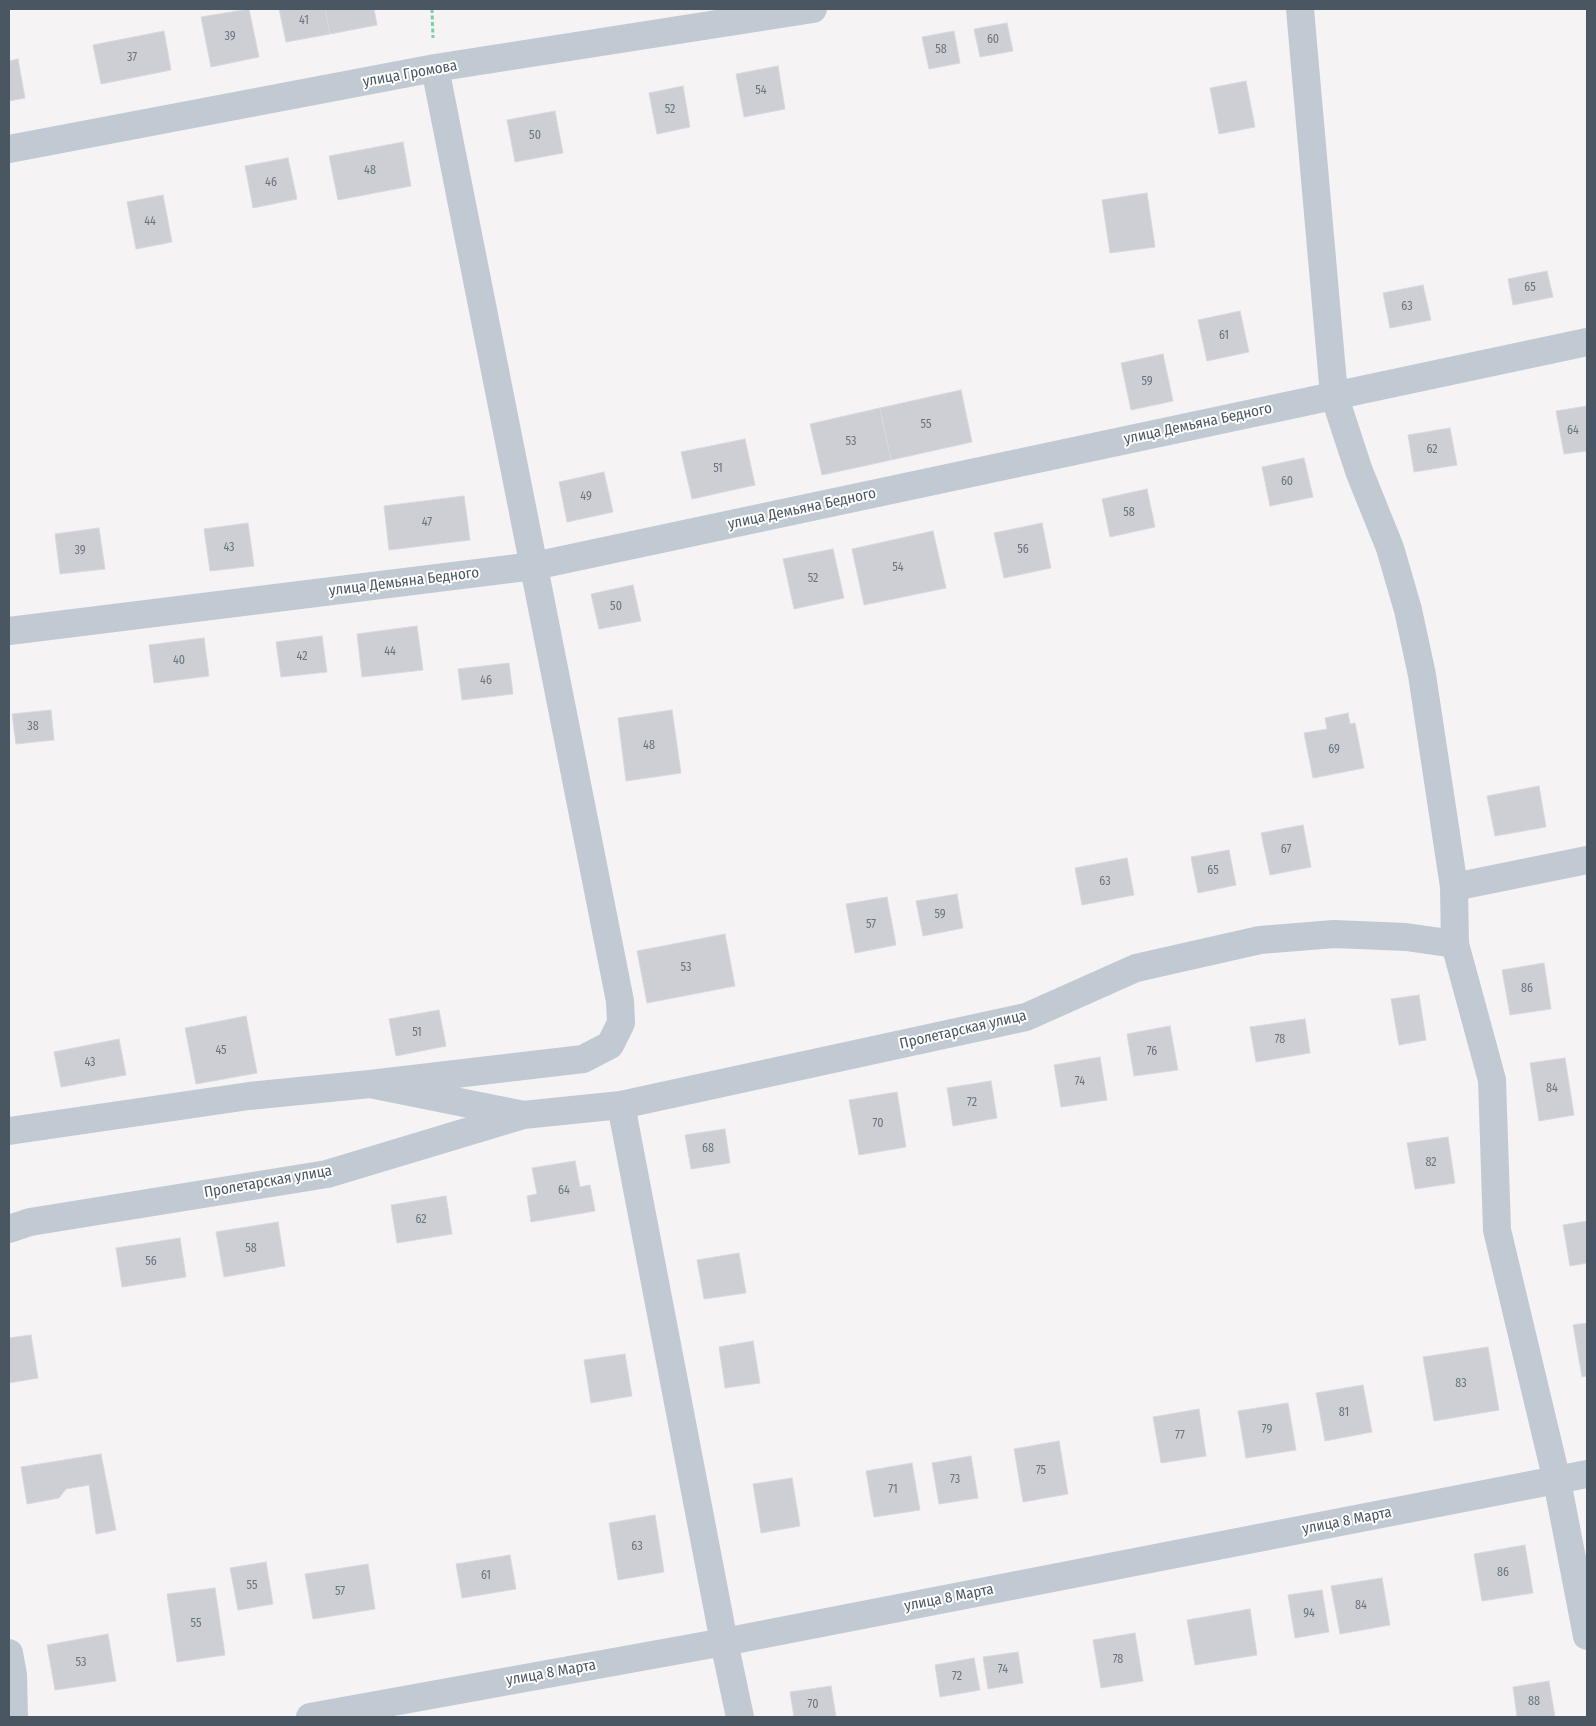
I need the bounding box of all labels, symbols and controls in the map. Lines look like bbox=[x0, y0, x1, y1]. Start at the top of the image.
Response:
house number: 41 bbox=[299, 14, 309, 28]
house number: 39 bbox=[224, 30, 236, 44]
house number: 60 bbox=[987, 33, 999, 47]
house number: 58 bbox=[935, 43, 947, 57]
house number: 37 bbox=[127, 51, 137, 65]
street label: улица Громова bbox=[361, 57, 459, 91]
house number: 54 bbox=[755, 84, 767, 98]
house number: 52 bbox=[665, 103, 675, 117]
house number: 50 bbox=[529, 129, 541, 143]
house number: 48 bbox=[364, 164, 376, 178]
house number: 46 bbox=[265, 176, 277, 190]
house number: 44 bbox=[144, 215, 156, 229]
house number: 65 bbox=[1524, 281, 1536, 295]
house number: 63 bbox=[1401, 300, 1413, 314]
house number: 61 bbox=[1219, 329, 1229, 343]
house number: 59 bbox=[1141, 375, 1153, 389]
street label: улица Демьяна Бедного bbox=[1122, 399, 1274, 449]
house number: 55 bbox=[921, 418, 931, 432]
house number: 64 bbox=[1567, 424, 1579, 438]
house number: 53 bbox=[846, 435, 856, 449]
house number: 62 bbox=[1426, 443, 1438, 457]
house number: 51 bbox=[713, 462, 723, 476]
house number: 60 bbox=[1281, 475, 1293, 489]
street label: улица Демьяна Бедного bbox=[726, 484, 878, 534]
house number: 49 bbox=[580, 490, 592, 504]
house number: 58 bbox=[1123, 506, 1135, 520]
house number: 47 bbox=[422, 516, 432, 530]
house number: 43 bbox=[223, 541, 235, 555]
house number: 56 bbox=[1017, 543, 1029, 557]
house number: 39 bbox=[74, 544, 86, 558]
house number: 54 bbox=[892, 561, 904, 575]
street label: улица Демьяна Бедного bbox=[328, 564, 480, 600]
house number: 52 bbox=[808, 572, 818, 586]
house number: 50 bbox=[610, 600, 622, 614]
house number: 44 bbox=[384, 645, 396, 659]
house number: 42 bbox=[297, 650, 307, 664]
house number: 40 bbox=[173, 654, 185, 668]
house number: 46 bbox=[480, 674, 492, 688]
house number: 38 bbox=[27, 720, 39, 734]
house number: 48 bbox=[643, 739, 655, 753]
house number: 69 bbox=[1328, 743, 1340, 757]
house number: 67 bbox=[1281, 843, 1291, 857]
house number: 65 bbox=[1207, 864, 1219, 878]
house number: 63 bbox=[1099, 875, 1111, 889]
house number: 59 bbox=[934, 908, 946, 922]
house number: 57 bbox=[866, 918, 876, 932]
house number: 53 bbox=[681, 961, 691, 975]
house number: 86 bbox=[1521, 982, 1533, 996]
street label: Пролетарская улица bbox=[898, 1007, 1028, 1053]
house number: 51 bbox=[412, 1026, 422, 1040]
house number: 78 bbox=[1275, 1033, 1285, 1047]
house number: 45 bbox=[215, 1044, 227, 1058]
house number: 76 bbox=[1147, 1045, 1157, 1059]
house number: 43 bbox=[84, 1056, 96, 1070]
house number: 74 bbox=[1075, 1075, 1085, 1089]
house number: 84 bbox=[1546, 1082, 1558, 1096]
house number: 72 bbox=[967, 1096, 977, 1110]
house number: 70 bbox=[873, 1117, 883, 1131]
house number: 68 bbox=[702, 1142, 714, 1156]
house number: 82 bbox=[1425, 1156, 1437, 1170]
street label: Пролетарская улица bbox=[203, 1162, 333, 1202]
house number: 64 bbox=[558, 1184, 570, 1198]
house number: 62 bbox=[415, 1213, 427, 1227]
house number: 58 bbox=[245, 1242, 257, 1256]
house number: 56 bbox=[145, 1255, 157, 1269]
house number: 83 bbox=[1455, 1377, 1467, 1391]
house number: 81 bbox=[1339, 1406, 1349, 1420]
house number: 79 bbox=[1262, 1423, 1272, 1437]
house number: 77 bbox=[1175, 1429, 1185, 1443]
house number: 75 bbox=[1036, 1464, 1046, 1478]
house number: 73 bbox=[950, 1473, 960, 1487]
house number: 71 bbox=[888, 1483, 898, 1497]
street label: улица 8 Марта bbox=[1301, 1504, 1393, 1538]
house number: 63 bbox=[631, 1540, 643, 1554]
house number: 86 bbox=[1497, 1566, 1509, 1580]
house number: 61 bbox=[481, 1569, 491, 1583]
house number: 55 bbox=[247, 1579, 257, 1593]
street label: улица 8 Марта bbox=[903, 1581, 995, 1615]
house number: 57 bbox=[335, 1585, 345, 1599]
house number: 84 bbox=[1355, 1599, 1367, 1613]
house number: 94 bbox=[1303, 1607, 1315, 1621]
house number: 55 bbox=[191, 1617, 201, 1631]
house number: 78 bbox=[1113, 1653, 1123, 1667]
house number: 53 bbox=[76, 1656, 86, 1670]
street label: улица 8 Марта bbox=[505, 1656, 597, 1690]
house number: 74 bbox=[998, 1663, 1008, 1677]
house number: 72 bbox=[952, 1670, 962, 1684]
house number: 88 bbox=[1528, 1695, 1540, 1709]
house number: 70 bbox=[808, 1698, 818, 1712]

